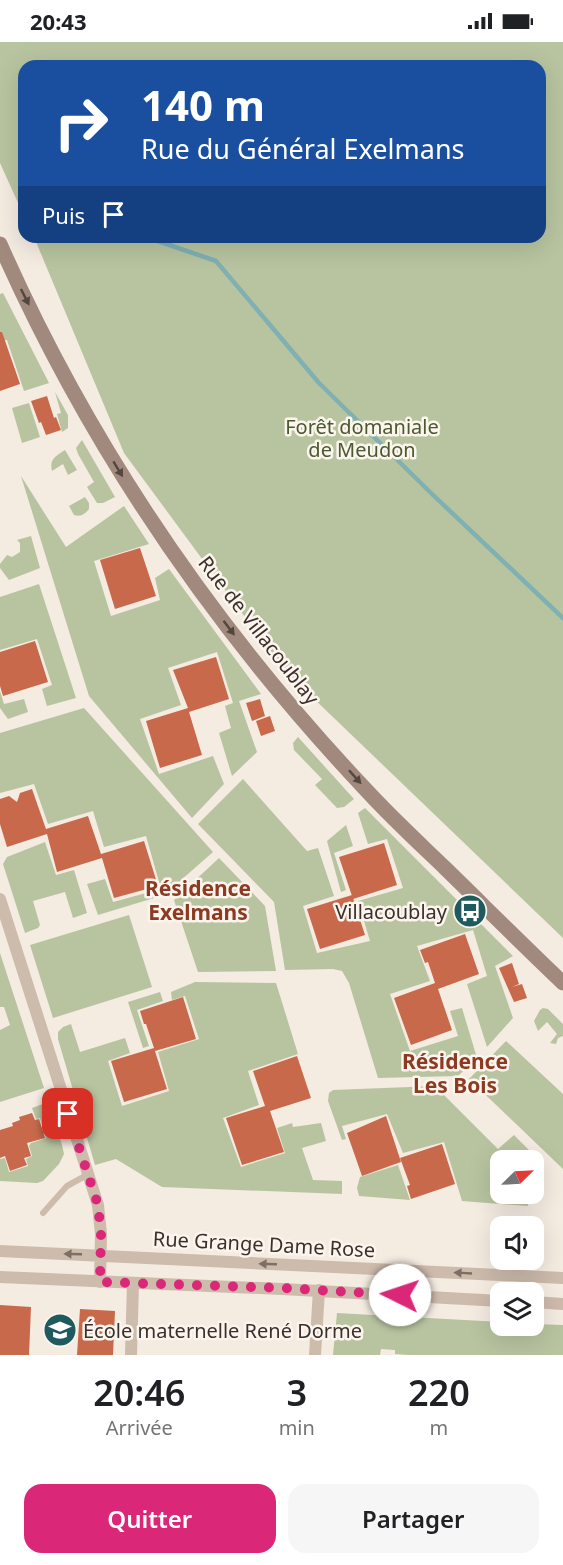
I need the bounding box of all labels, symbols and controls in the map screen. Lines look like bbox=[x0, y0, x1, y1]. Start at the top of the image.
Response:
text: 20:43 bbox=[30, 6, 87, 36]
text: 140 m bbox=[141, 76, 265, 133]
icon: right bbox=[42, 84, 120, 162]
text: Rue du Général Exelmans bbox=[141, 130, 465, 167]
icon: arrive bbox=[97, 198, 130, 231]
text: Puis bbox=[42, 200, 85, 230]
one-way arrow bbox=[20, 289, 29, 306]
park label: Forêt domaniale de Meudon bbox=[285, 413, 439, 463]
one-way arrow bbox=[112, 461, 123, 477]
street label: Rue de Villacoublay bbox=[192, 550, 326, 711]
one-way arrow bbox=[223, 621, 235, 636]
one-way arrow bbox=[348, 770, 362, 785]
district label: Résidence Exelmans bbox=[145, 874, 251, 926]
bus stop icon: Villacoublay bbox=[452, 893, 488, 929]
place label: Villacoublay bbox=[335, 898, 448, 925]
district label: Résidence Les Bois bbox=[402, 1047, 508, 1099]
pin bbox=[42, 1088, 93, 1139]
icon: arrive bbox=[51, 1097, 84, 1130]
north arrow bbox=[490, 1150, 544, 1204]
map controls bbox=[490, 1150, 544, 1336]
button: sound bbox=[490, 1216, 544, 1270]
street label: Rue Grange Dame Rose bbox=[152, 1225, 376, 1263]
one-way arrow bbox=[64, 1250, 83, 1259]
one-way arrow bbox=[258, 1260, 277, 1269]
position arrow bbox=[368, 1263, 432, 1327]
one-way arrow bbox=[453, 1268, 472, 1277]
button: layers bbox=[490, 1282, 544, 1336]
school or university icon: École maternelle René Dorme bbox=[42, 1312, 78, 1348]
place label: École maternelle René Dorme bbox=[83, 1317, 362, 1344]
text: 20:46 bbox=[93, 1368, 185, 1417]
text: 3 bbox=[286, 1368, 307, 1417]
text: 220 bbox=[408, 1368, 470, 1417]
text: Arrivée bbox=[106, 1414, 173, 1441]
text: min bbox=[279, 1414, 315, 1441]
text: m bbox=[430, 1414, 448, 1441]
button: Quitter bbox=[24, 1484, 276, 1553]
button: Partager bbox=[288, 1484, 539, 1553]

